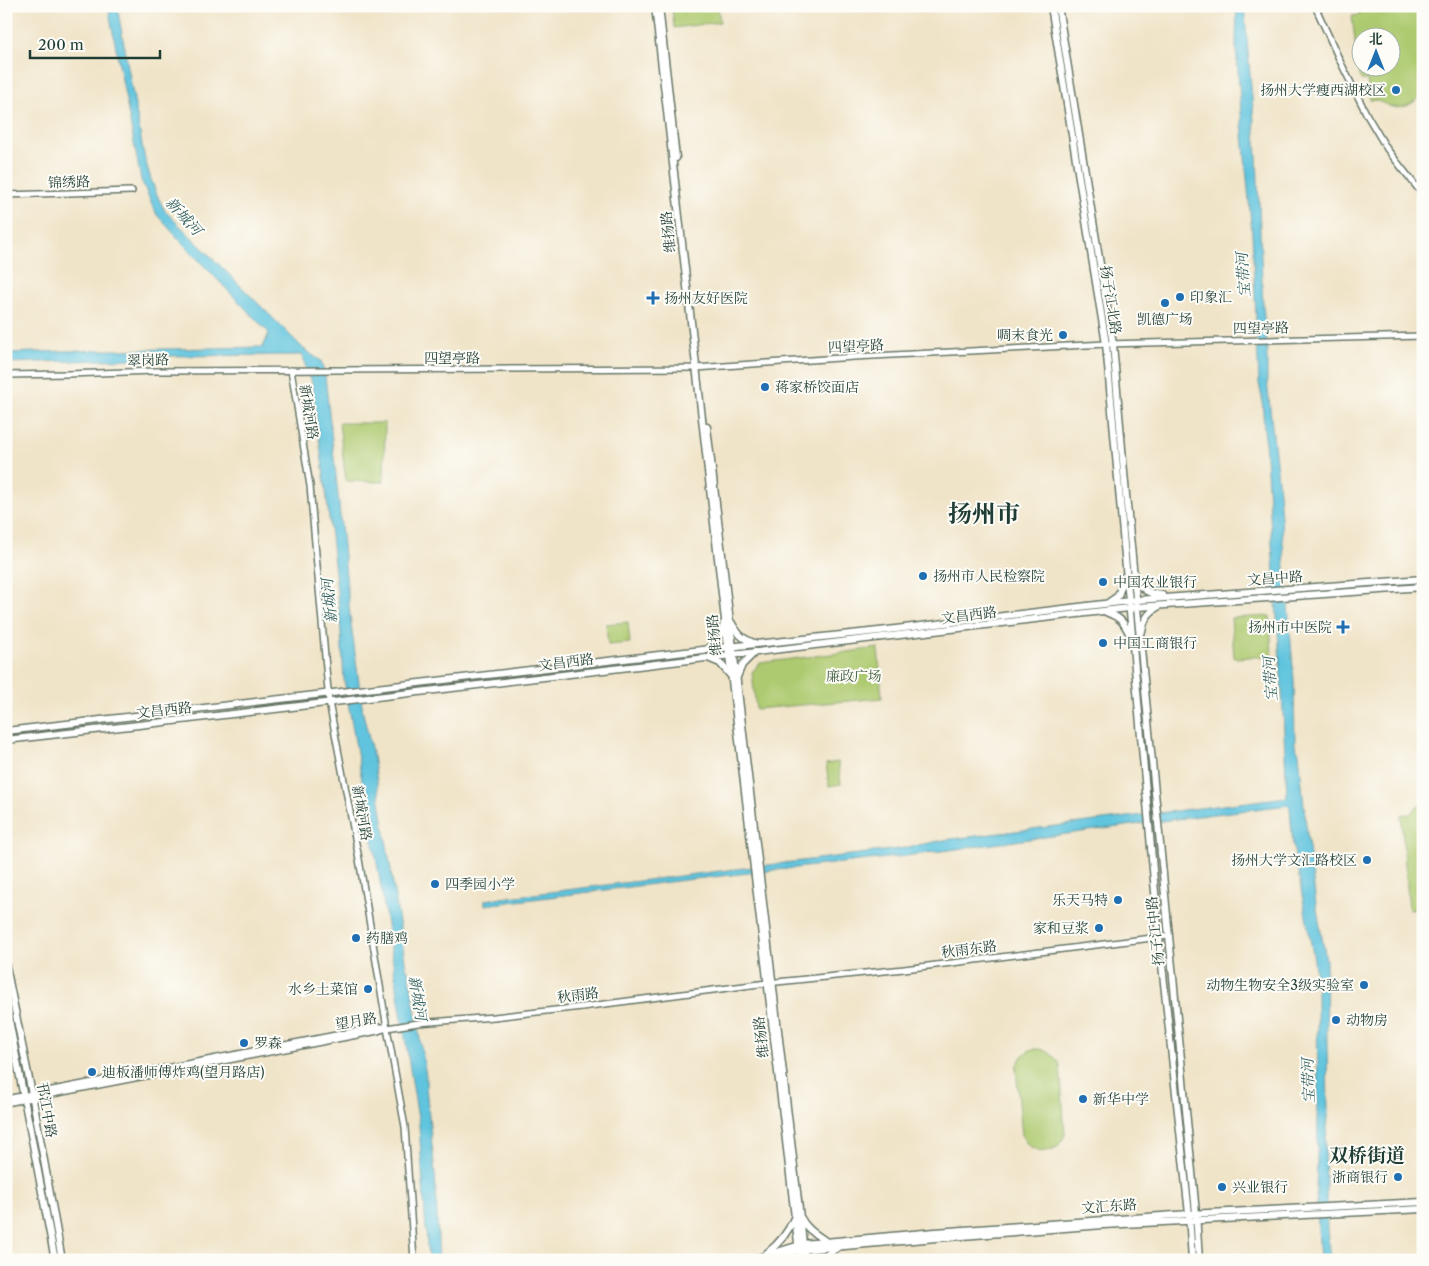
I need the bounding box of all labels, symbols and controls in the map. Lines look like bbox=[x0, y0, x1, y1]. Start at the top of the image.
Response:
scale bar bbox=[30, 28, 160, 60]
north arrow bbox=[1352, 28, 1402, 78]
text: 北 bbox=[1369, 30, 1383, 48]
text: 200 m bbox=[38, 35, 84, 54]
place label: 扬州大学瘦西湖校区 bbox=[1260, 81, 1386, 99]
marker: 扬州大学瘦西湖校区 bbox=[1390, 84, 1402, 96]
street label: 锦绣路 bbox=[48, 172, 90, 192]
water label: 新城河 bbox=[162, 193, 208, 241]
street label: 维扬路 bbox=[657, 210, 679, 254]
water label: 宝带河 bbox=[1232, 249, 1254, 298]
street label: 扬子江北路 bbox=[1097, 264, 1125, 336]
place label: 印象汇 bbox=[1190, 288, 1232, 306]
place label: 扬州友好医院 bbox=[664, 289, 748, 307]
marker: 扬州友好医院 bbox=[646, 291, 660, 305]
marker: 印象汇 bbox=[1174, 291, 1186, 303]
marker: 凯德广场 bbox=[1159, 297, 1171, 309]
place label: 凯德广场 bbox=[1137, 310, 1193, 328]
street label: 四望亭路 bbox=[1233, 319, 1289, 337]
place label: 啁末食光 bbox=[997, 326, 1053, 344]
marker: 啁末食光 bbox=[1057, 329, 1069, 341]
street label: 四望亭路 bbox=[828, 336, 884, 356]
street label: 四望亭路 bbox=[424, 349, 480, 367]
street label: 翠岗路 bbox=[127, 350, 169, 370]
place label: 蒋家桥饺面店 bbox=[775, 378, 859, 396]
marker: 蒋家桥饺面店 bbox=[759, 381, 771, 393]
street label: 新城河路 bbox=[296, 383, 322, 441]
district label: 扬州市 bbox=[948, 499, 1020, 528]
place label: 扬州市人民检察院 bbox=[933, 567, 1045, 585]
street label: 文昌中路 bbox=[1246, 567, 1304, 589]
marker: 扬州市人民检察院 bbox=[917, 570, 929, 582]
place label: 中国农业银行 bbox=[1113, 573, 1197, 591]
water label: 新城河 bbox=[317, 575, 341, 624]
marker: 中国农业银行 bbox=[1097, 576, 1109, 588]
street label: 文昌西路 bbox=[940, 603, 998, 627]
street label: 维扬路 bbox=[703, 613, 725, 657]
place label: 扬州市中医院 bbox=[1248, 618, 1332, 636]
marker: 扬州市中医院 bbox=[1336, 620, 1350, 634]
place label: 中国工商银行 bbox=[1113, 634, 1197, 652]
marker: 中国工商银行 bbox=[1097, 637, 1109, 649]
street label: 文昌西路 bbox=[537, 650, 595, 674]
water label: 宝带河 bbox=[1259, 653, 1281, 702]
park label: 廉政广场 bbox=[826, 667, 882, 685]
street label: 文昌西路 bbox=[135, 698, 193, 722]
street label: 新城河路 bbox=[348, 784, 376, 842]
place label: 扬州大学文汇路校区 bbox=[1231, 851, 1357, 869]
marker: 扬州大学文汇路校区 bbox=[1361, 854, 1373, 866]
place label: 四季园小学 bbox=[445, 875, 515, 893]
marker: 四季园小学 bbox=[429, 878, 441, 890]
place label: 乐天马特 bbox=[1052, 891, 1108, 909]
marker: 乐天马特 bbox=[1112, 894, 1124, 906]
street label: 扬子江中路 bbox=[1142, 895, 1168, 967]
place label: 家和豆浆 bbox=[1033, 919, 1089, 937]
marker: 家和豆浆 bbox=[1093, 922, 1105, 934]
place label: 药膳鸡 bbox=[366, 929, 408, 947]
marker: 药膳鸡 bbox=[350, 932, 362, 944]
street label: 秋雨东路 bbox=[940, 937, 998, 961]
water label: 新城河 bbox=[405, 974, 431, 1025]
place label: 动物生物安全3级实验室 bbox=[1206, 976, 1354, 994]
marker: 动物生物安全3级实验室 bbox=[1358, 979, 1370, 991]
place label: 水乡土菜馆 bbox=[288, 980, 358, 998]
marker: 水乡土菜馆 bbox=[362, 983, 374, 995]
street label: 秋雨路 bbox=[556, 984, 600, 1006]
street label: 望月路 bbox=[334, 1009, 378, 1033]
place label: 动物房 bbox=[1346, 1011, 1388, 1029]
marker: 动物房 bbox=[1330, 1014, 1342, 1026]
street label: 维扬路 bbox=[750, 1015, 772, 1059]
place label: 罗森 bbox=[254, 1034, 282, 1052]
marker: 罗森 bbox=[238, 1037, 250, 1049]
water label: 宝带河 bbox=[1298, 1055, 1318, 1104]
place label: 迪板潘师傅炸鸡(望月路店) bbox=[102, 1063, 265, 1081]
marker: 迪板潘师傅炸鸡(望月路店) bbox=[86, 1066, 98, 1078]
street label: 邗江中路 bbox=[33, 1081, 61, 1139]
place label: 新华中学 bbox=[1093, 1090, 1149, 1108]
marker: 新华中学 bbox=[1077, 1093, 1089, 1105]
district label: 双桥街道 bbox=[1329, 1144, 1405, 1167]
place label: 浙商银行 bbox=[1332, 1168, 1388, 1186]
marker: 浙商银行 bbox=[1392, 1171, 1404, 1183]
place label: 兴业银行 bbox=[1232, 1178, 1288, 1196]
marker: 兴业银行 bbox=[1216, 1181, 1228, 1193]
street label: 文汇东路 bbox=[1080, 1195, 1138, 1217]

